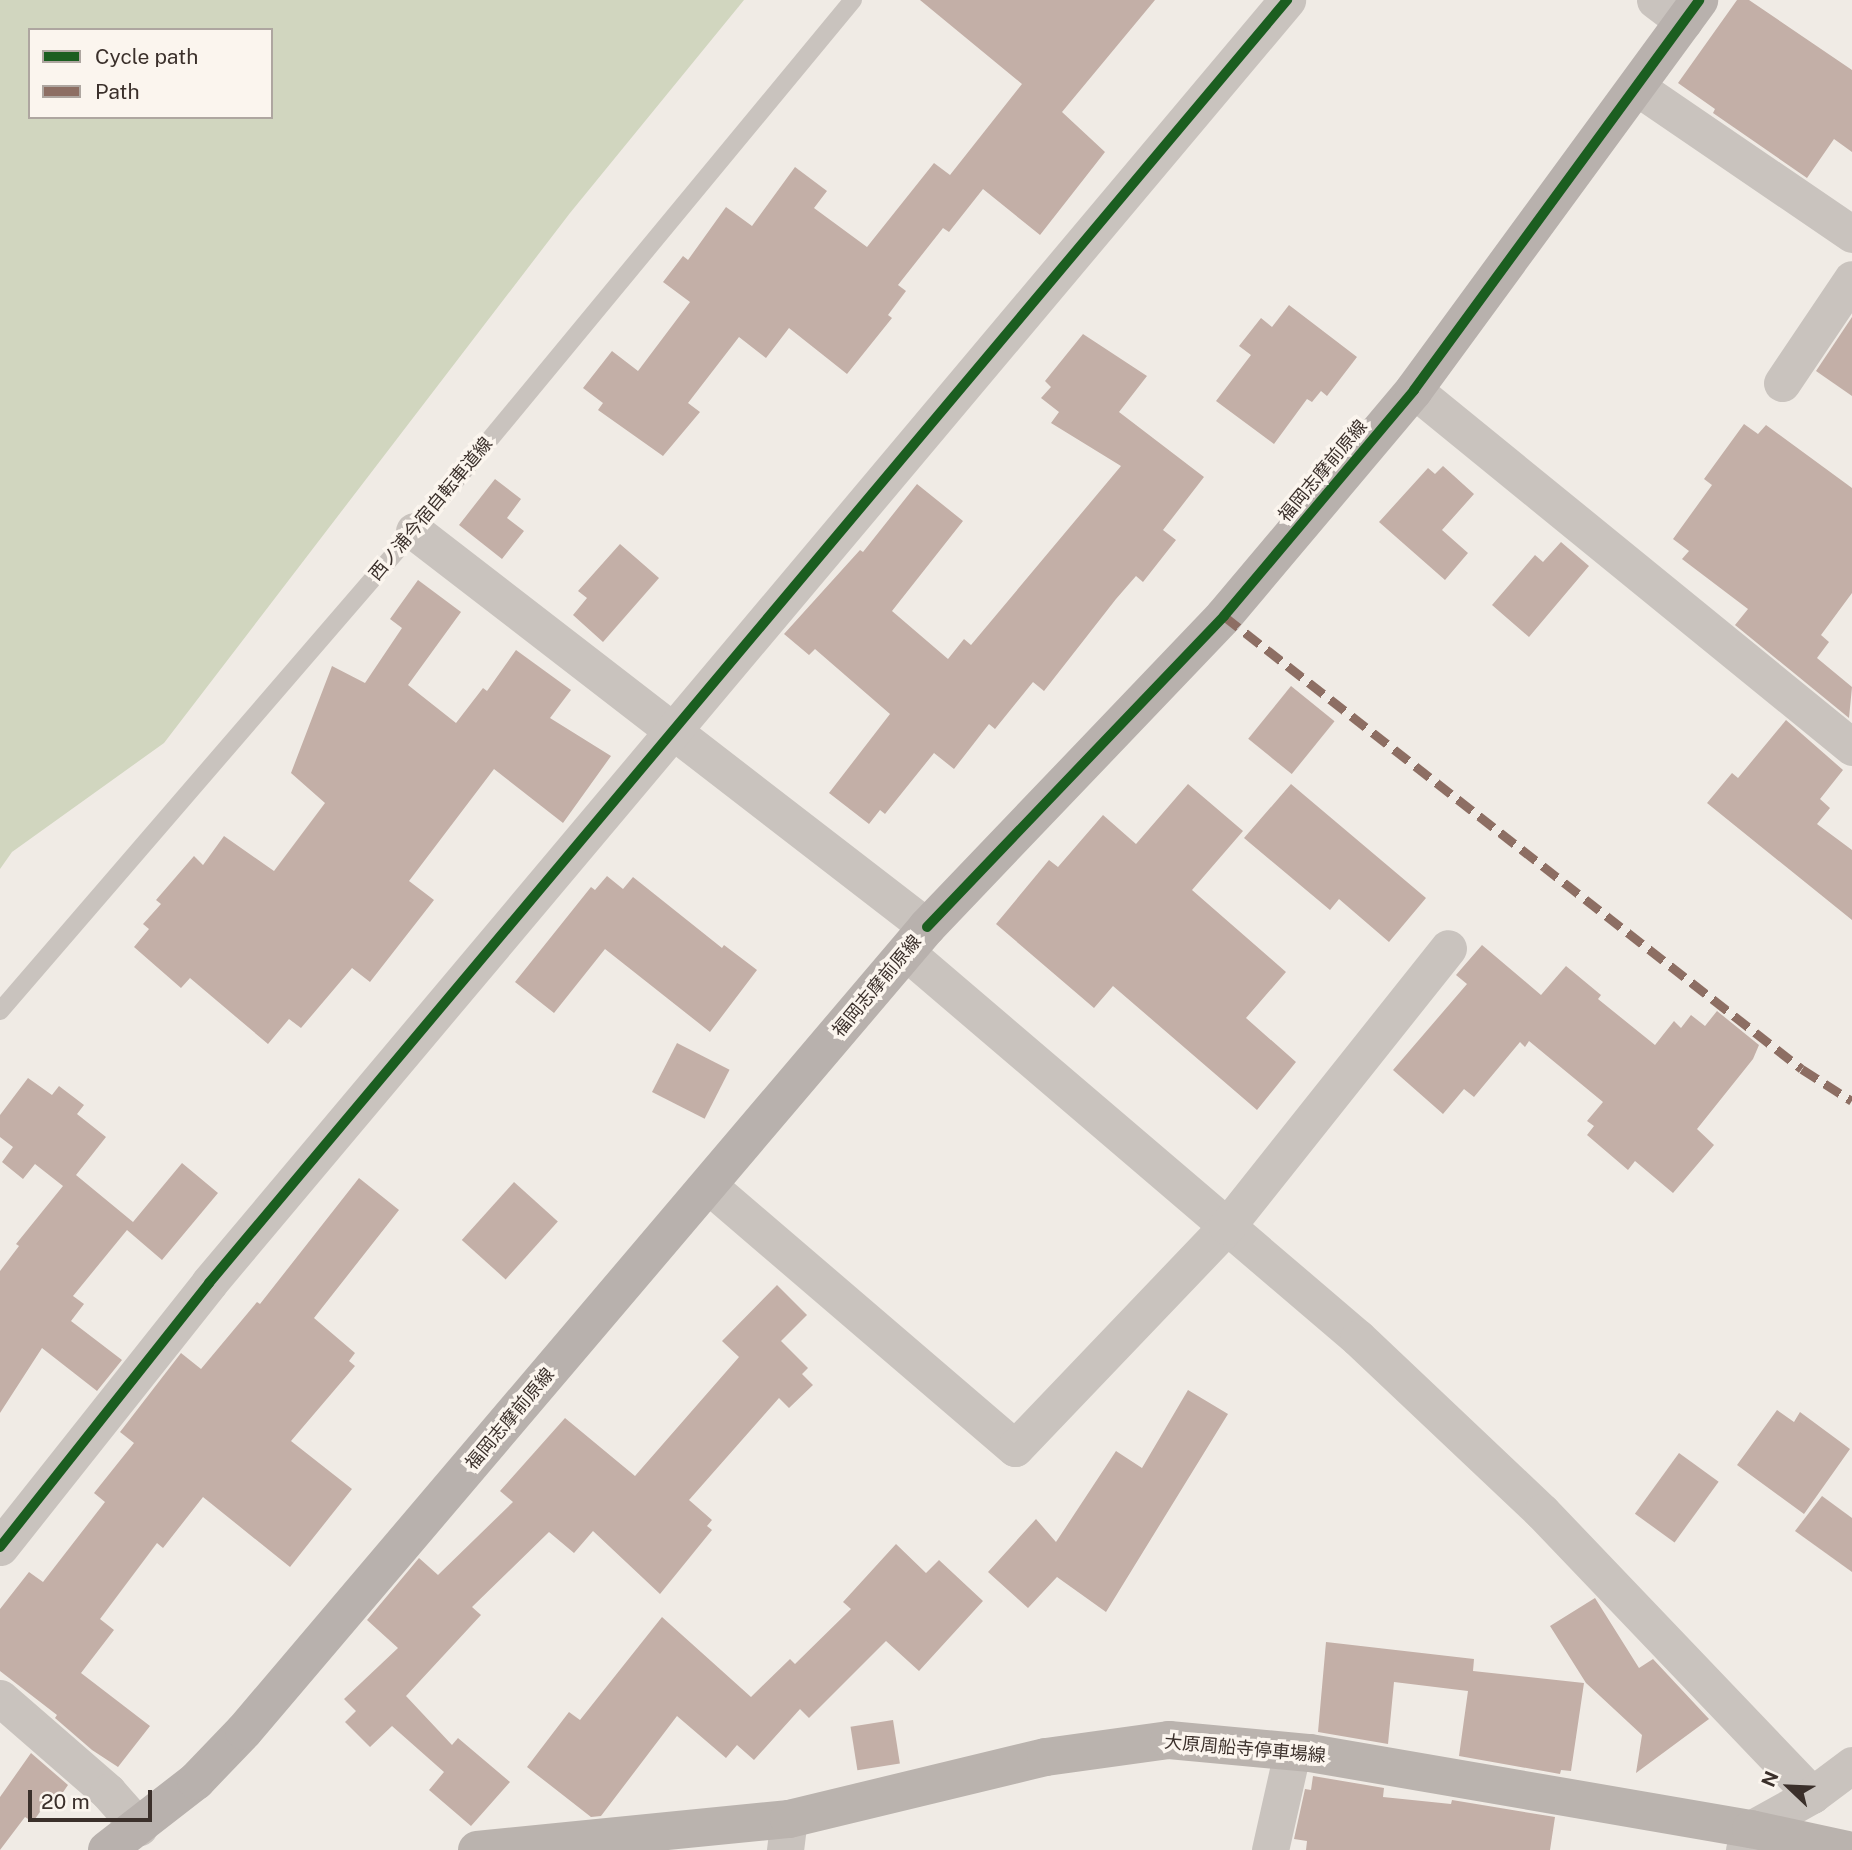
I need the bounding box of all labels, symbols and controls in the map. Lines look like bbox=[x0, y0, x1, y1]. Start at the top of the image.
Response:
legend bbox=[28, 28, 273, 119]
text: Cycle path bbox=[95, 44, 198, 69]
text: Path bbox=[95, 79, 140, 104]
street label: 福岡志摩前原線 bbox=[1274, 416, 1372, 526]
street label: 西ノ浦今宿自転車道線 bbox=[365, 433, 497, 585]
street label: 福岡志摩前原線 bbox=[828, 931, 926, 1041]
street label: 福岡志摩前原線 bbox=[461, 1364, 559, 1474]
street label: 大原周船寺停車場線 bbox=[1163, 1731, 1327, 1767]
north arrow bbox=[1754, 1752, 1824, 1822]
text: N bbox=[1757, 1768, 1783, 1790]
scale bar bbox=[32, 1776, 156, 1820]
text: 20 m bbox=[41, 1789, 90, 1814]

